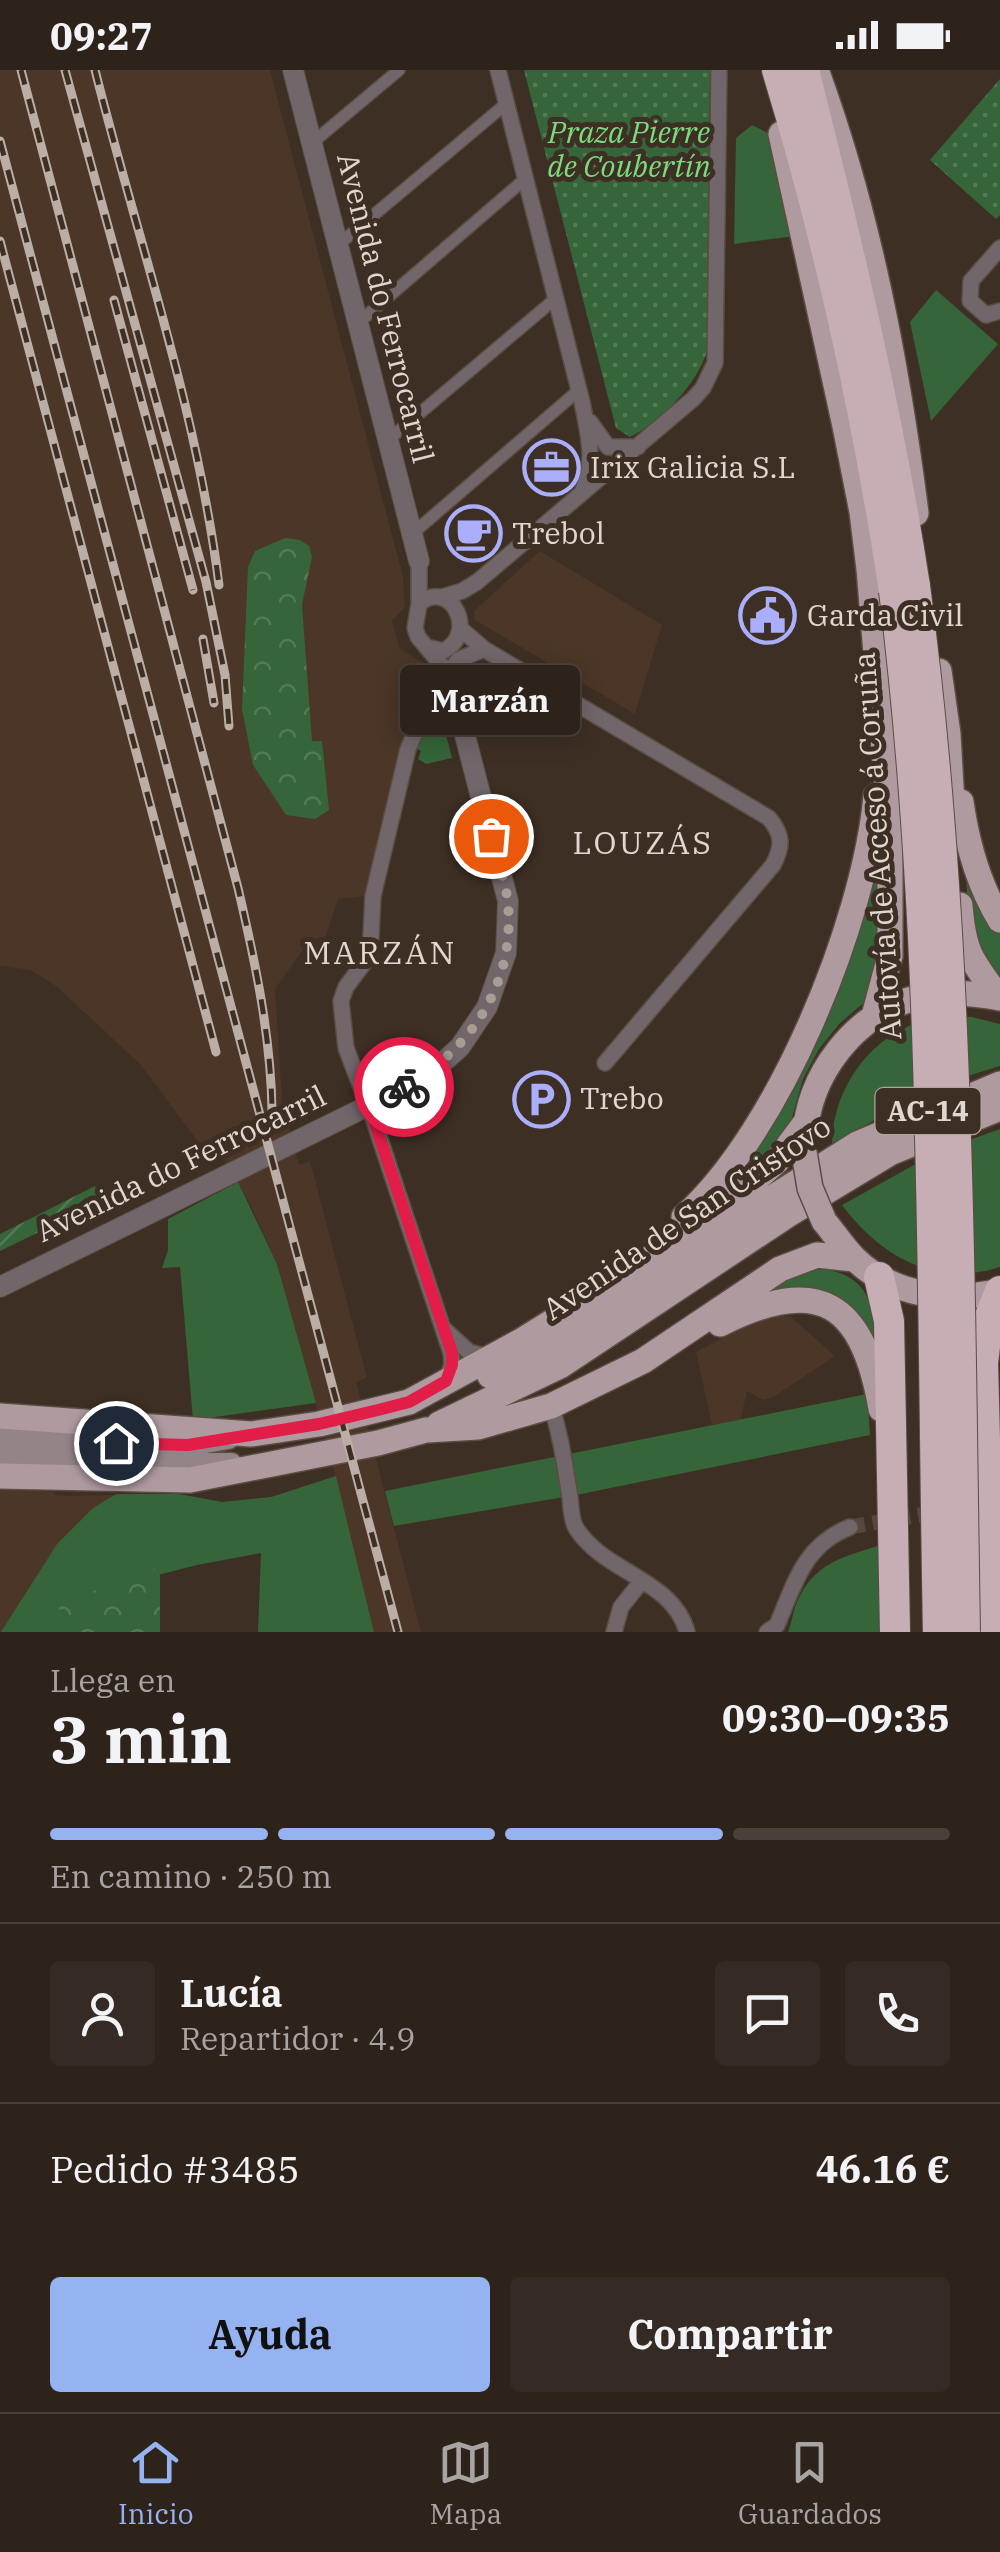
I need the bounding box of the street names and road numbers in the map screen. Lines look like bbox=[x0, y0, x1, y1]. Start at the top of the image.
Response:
street label: Avenida do Ferrocarril bbox=[329, 149, 444, 467]
street label: Autovía de Acceso á Coruña bbox=[843, 651, 910, 1041]
street label: Avenida do Ferrocarril bbox=[29, 1075, 332, 1250]
road number: AC-14 bbox=[876, 1088, 980, 1134]
street label: Avenida de San Cristovo bbox=[535, 1106, 838, 1328]

